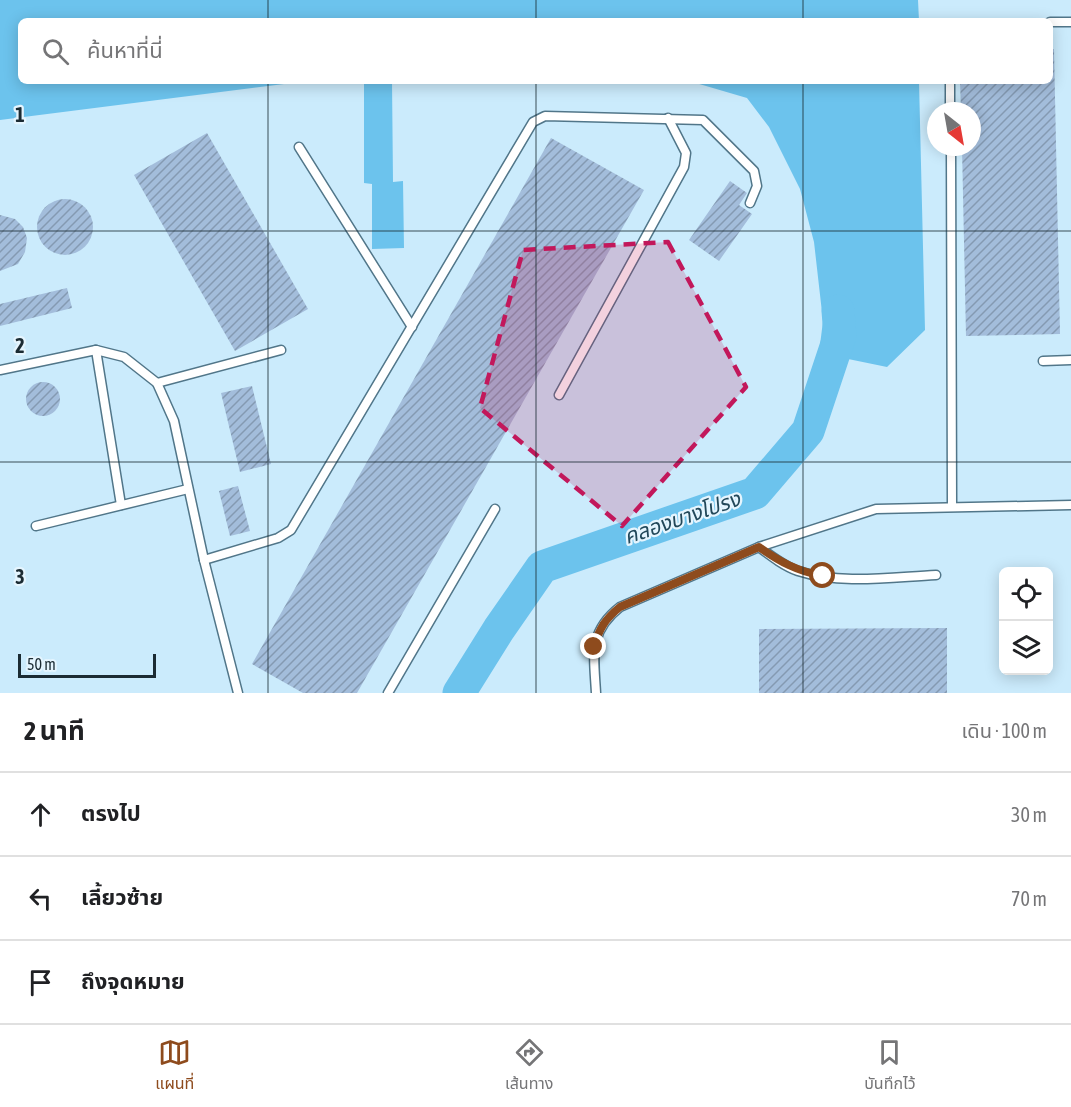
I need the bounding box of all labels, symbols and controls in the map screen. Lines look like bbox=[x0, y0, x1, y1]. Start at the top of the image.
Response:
search box bbox=[18, 18, 1053, 84]
icon: search bbox=[39, 35, 72, 68]
text: ค้นหาที่นี่ bbox=[87, 37, 163, 63]
north arrow bbox=[927, 102, 981, 156]
text: 1 bbox=[15, 103, 25, 126]
text: 2 bbox=[15, 334, 25, 357]
water label: คลองบางโปรง bbox=[620, 485, 744, 548]
route start bbox=[809, 562, 835, 588]
text: 3 bbox=[15, 565, 25, 588]
map controls bbox=[999, 567, 1053, 675]
button: locate bbox=[999, 567, 1053, 621]
button: layers bbox=[999, 621, 1053, 675]
route end bbox=[580, 633, 606, 659]
scale bar bbox=[18, 651, 156, 678]
text: 50 m bbox=[27, 655, 56, 673]
text: 2 นาที bbox=[24, 716, 85, 746]
text: เดิน · 100 m bbox=[962, 719, 1047, 742]
icon: ahead bbox=[24, 798, 57, 831]
text: ตรงไป bbox=[81, 800, 141, 826]
text: 30 m bbox=[1011, 803, 1047, 826]
icon: left bbox=[24, 882, 57, 915]
text: เลี้ยวซ้าย bbox=[81, 884, 163, 910]
text: 70 m bbox=[1011, 887, 1047, 910]
icon: arrive bbox=[24, 966, 57, 999]
text: ถึงจุดหมาย bbox=[81, 968, 185, 994]
tab: แผนที่ bbox=[155, 1036, 194, 1096]
tab: เส้นทาง bbox=[505, 1036, 553, 1096]
tab: บันทึกไว้ bbox=[864, 1036, 916, 1096]

